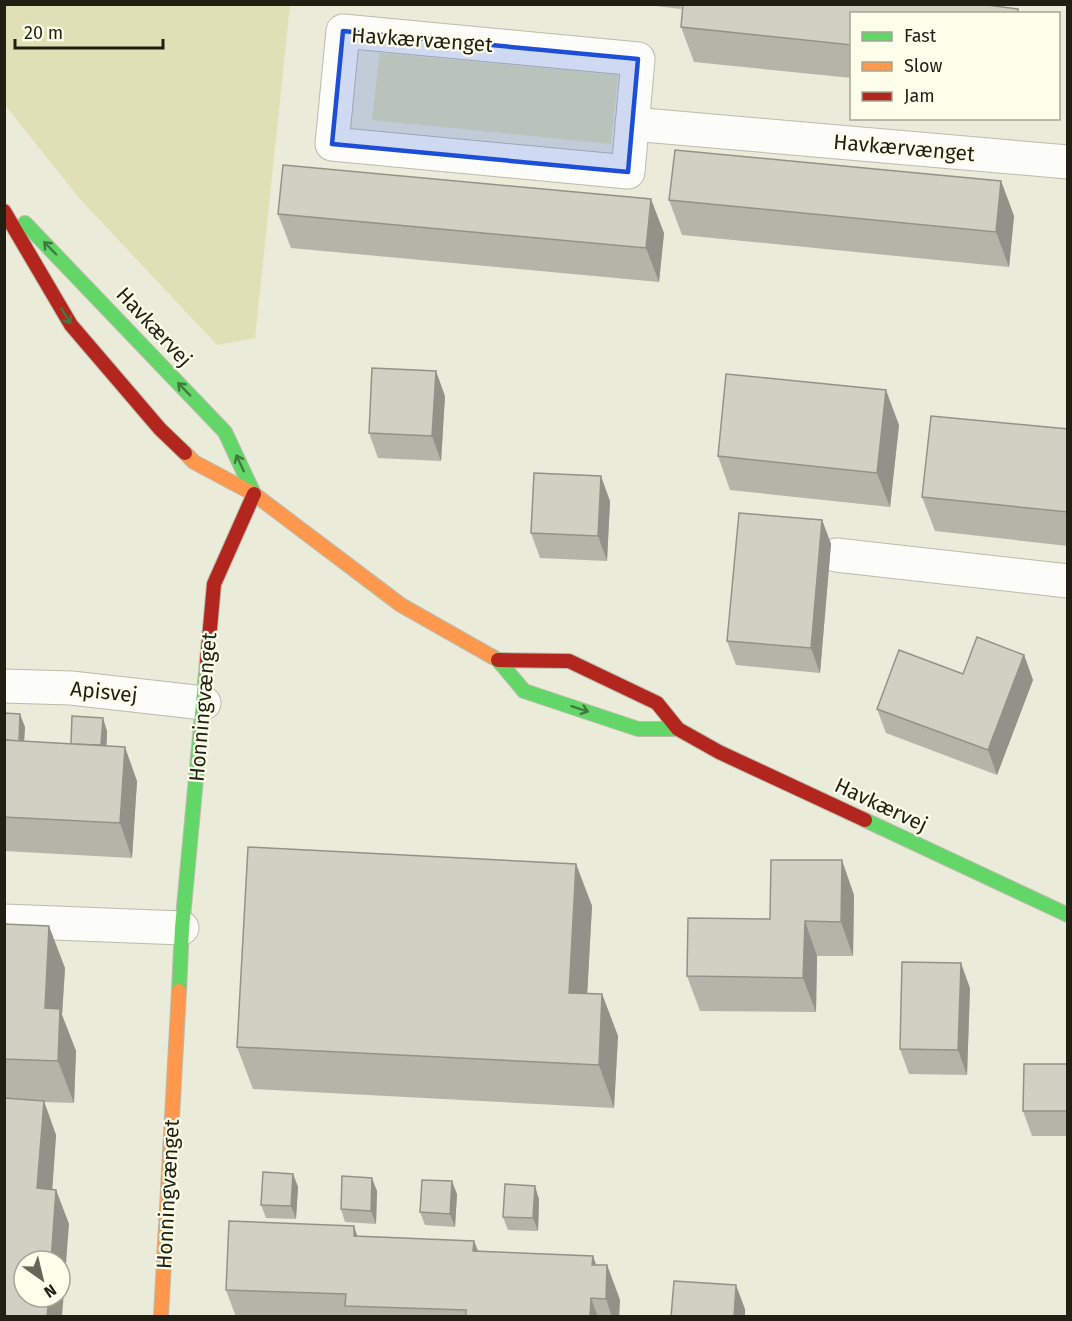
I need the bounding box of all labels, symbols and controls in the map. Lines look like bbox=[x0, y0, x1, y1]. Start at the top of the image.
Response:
scale bar bbox=[15, 12, 164, 50]
legend bbox=[850, 12, 1060, 120]
text: 20 m bbox=[24, 22, 63, 44]
street label: Havkærvænget bbox=[350, 22, 494, 58]
text: Fast bbox=[904, 25, 937, 47]
text: Slow bbox=[904, 55, 943, 77]
text: Jam bbox=[904, 85, 935, 107]
street label: Havkærvænget bbox=[832, 129, 976, 167]
one-way arrow bbox=[43, 240, 58, 255]
street label: Havkærvej bbox=[111, 282, 197, 372]
one-way arrow bbox=[60, 307, 72, 324]
one-way arrow bbox=[177, 382, 192, 397]
one-way arrow bbox=[233, 455, 245, 473]
street label: Honningvænget bbox=[184, 631, 223, 783]
street label: Apisvej bbox=[69, 676, 139, 708]
one-way arrow bbox=[570, 705, 589, 716]
street label: Havkærvej bbox=[830, 772, 932, 838]
street label: Honningvænget bbox=[151, 1118, 185, 1270]
north arrow bbox=[12, 1249, 72, 1309]
text: N bbox=[40, 1280, 60, 1302]

